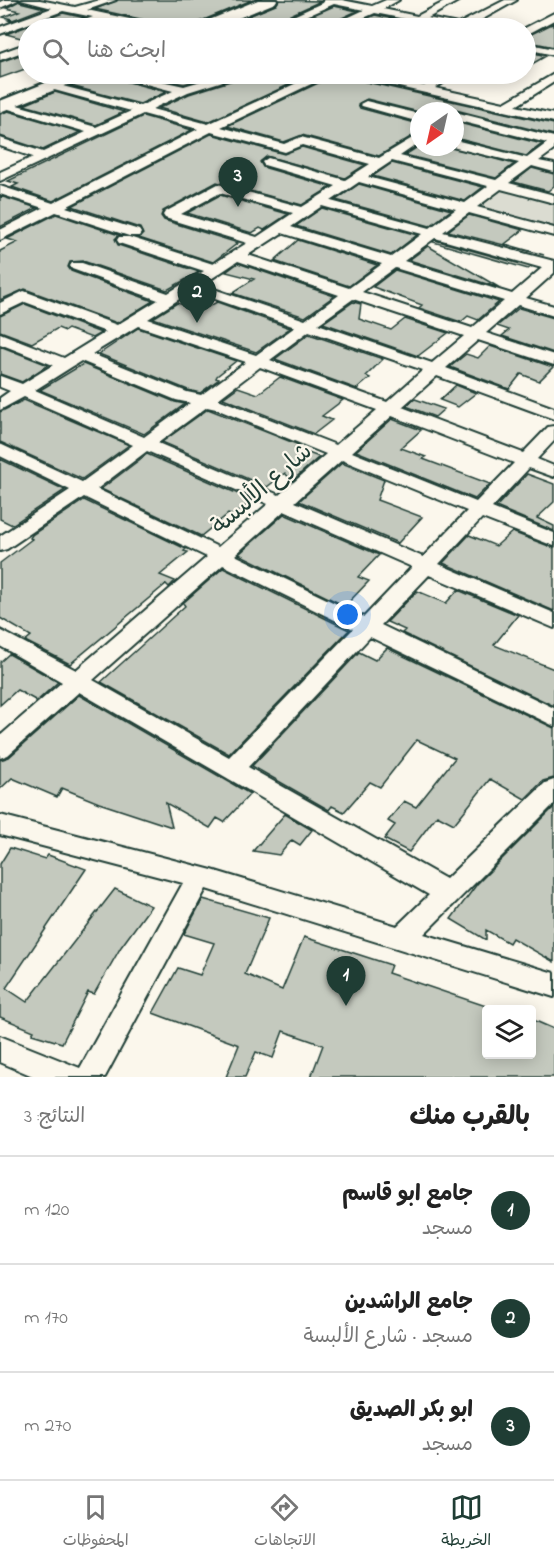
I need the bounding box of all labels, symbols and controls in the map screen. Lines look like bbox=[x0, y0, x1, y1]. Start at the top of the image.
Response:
search box bbox=[18, 18, 536, 84]
icon: search bbox=[39, 35, 72, 68]
text: ابحث هنا bbox=[87, 36, 166, 68]
north arrow bbox=[410, 102, 464, 156]
pin: 3 bbox=[218, 158, 258, 207]
pin: 2 bbox=[178, 274, 216, 323]
street label: شارع الألبسة bbox=[203, 434, 321, 544]
your location bbox=[333, 600, 362, 629]
pin: 1 bbox=[326, 956, 366, 1006]
map controls bbox=[482, 1005, 536, 1059]
button: layers bbox=[482, 1005, 536, 1059]
text: بالقرب منك bbox=[409, 1099, 530, 1137]
text: النتائج: 3 bbox=[24, 1103, 85, 1132]
text: جامع ابو قاسم bbox=[342, 1179, 473, 1211]
text: 120 m bbox=[24, 1196, 69, 1225]
text: 1 bbox=[507, 1196, 514, 1225]
text: مسجد bbox=[422, 1215, 473, 1244]
text: جامع الراشدين bbox=[345, 1287, 473, 1319]
text: 170 m bbox=[24, 1304, 68, 1333]
text: 2 bbox=[506, 1304, 515, 1333]
text: مسجد · شارع الألبسة bbox=[303, 1323, 473, 1352]
text: ابو بكر الصديق bbox=[350, 1395, 473, 1427]
text: 270 m bbox=[24, 1412, 71, 1441]
text: 3 bbox=[506, 1412, 515, 1441]
text: مسجد bbox=[422, 1431, 473, 1460]
tab: المحفوظات bbox=[63, 1491, 129, 1554]
tab: الاتجاهات bbox=[254, 1491, 316, 1554]
tab: الخريطة bbox=[441, 1491, 491, 1554]

